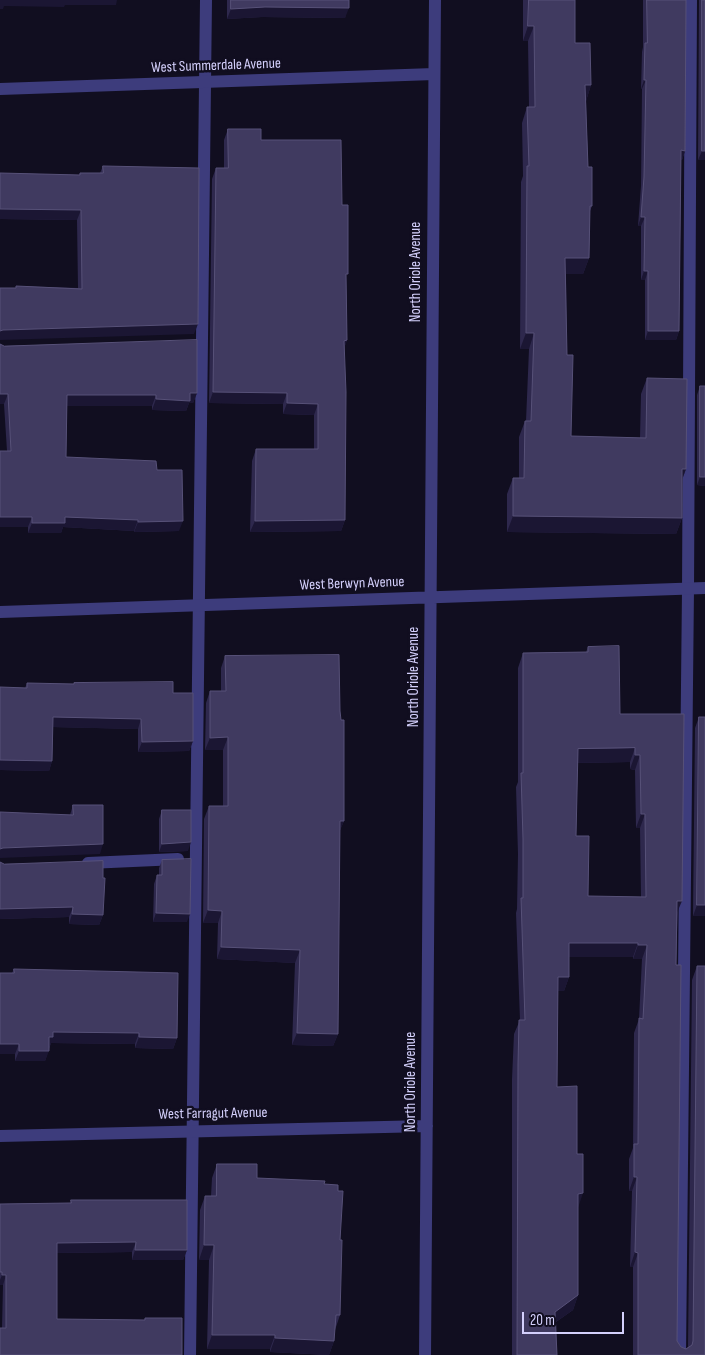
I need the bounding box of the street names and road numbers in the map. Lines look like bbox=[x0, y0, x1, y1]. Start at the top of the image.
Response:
street label: West Summerdale Avenue bbox=[151, 55, 281, 77]
street label: North Oriole Avenue bbox=[407, 222, 425, 322]
street label: West Berwyn Avenue bbox=[299, 573, 405, 595]
street label: North Oriole Avenue bbox=[405, 627, 423, 727]
street label: North Oriole Avenue bbox=[402, 1032, 420, 1132]
street label: West Farragut Avenue bbox=[158, 1104, 268, 1124]

